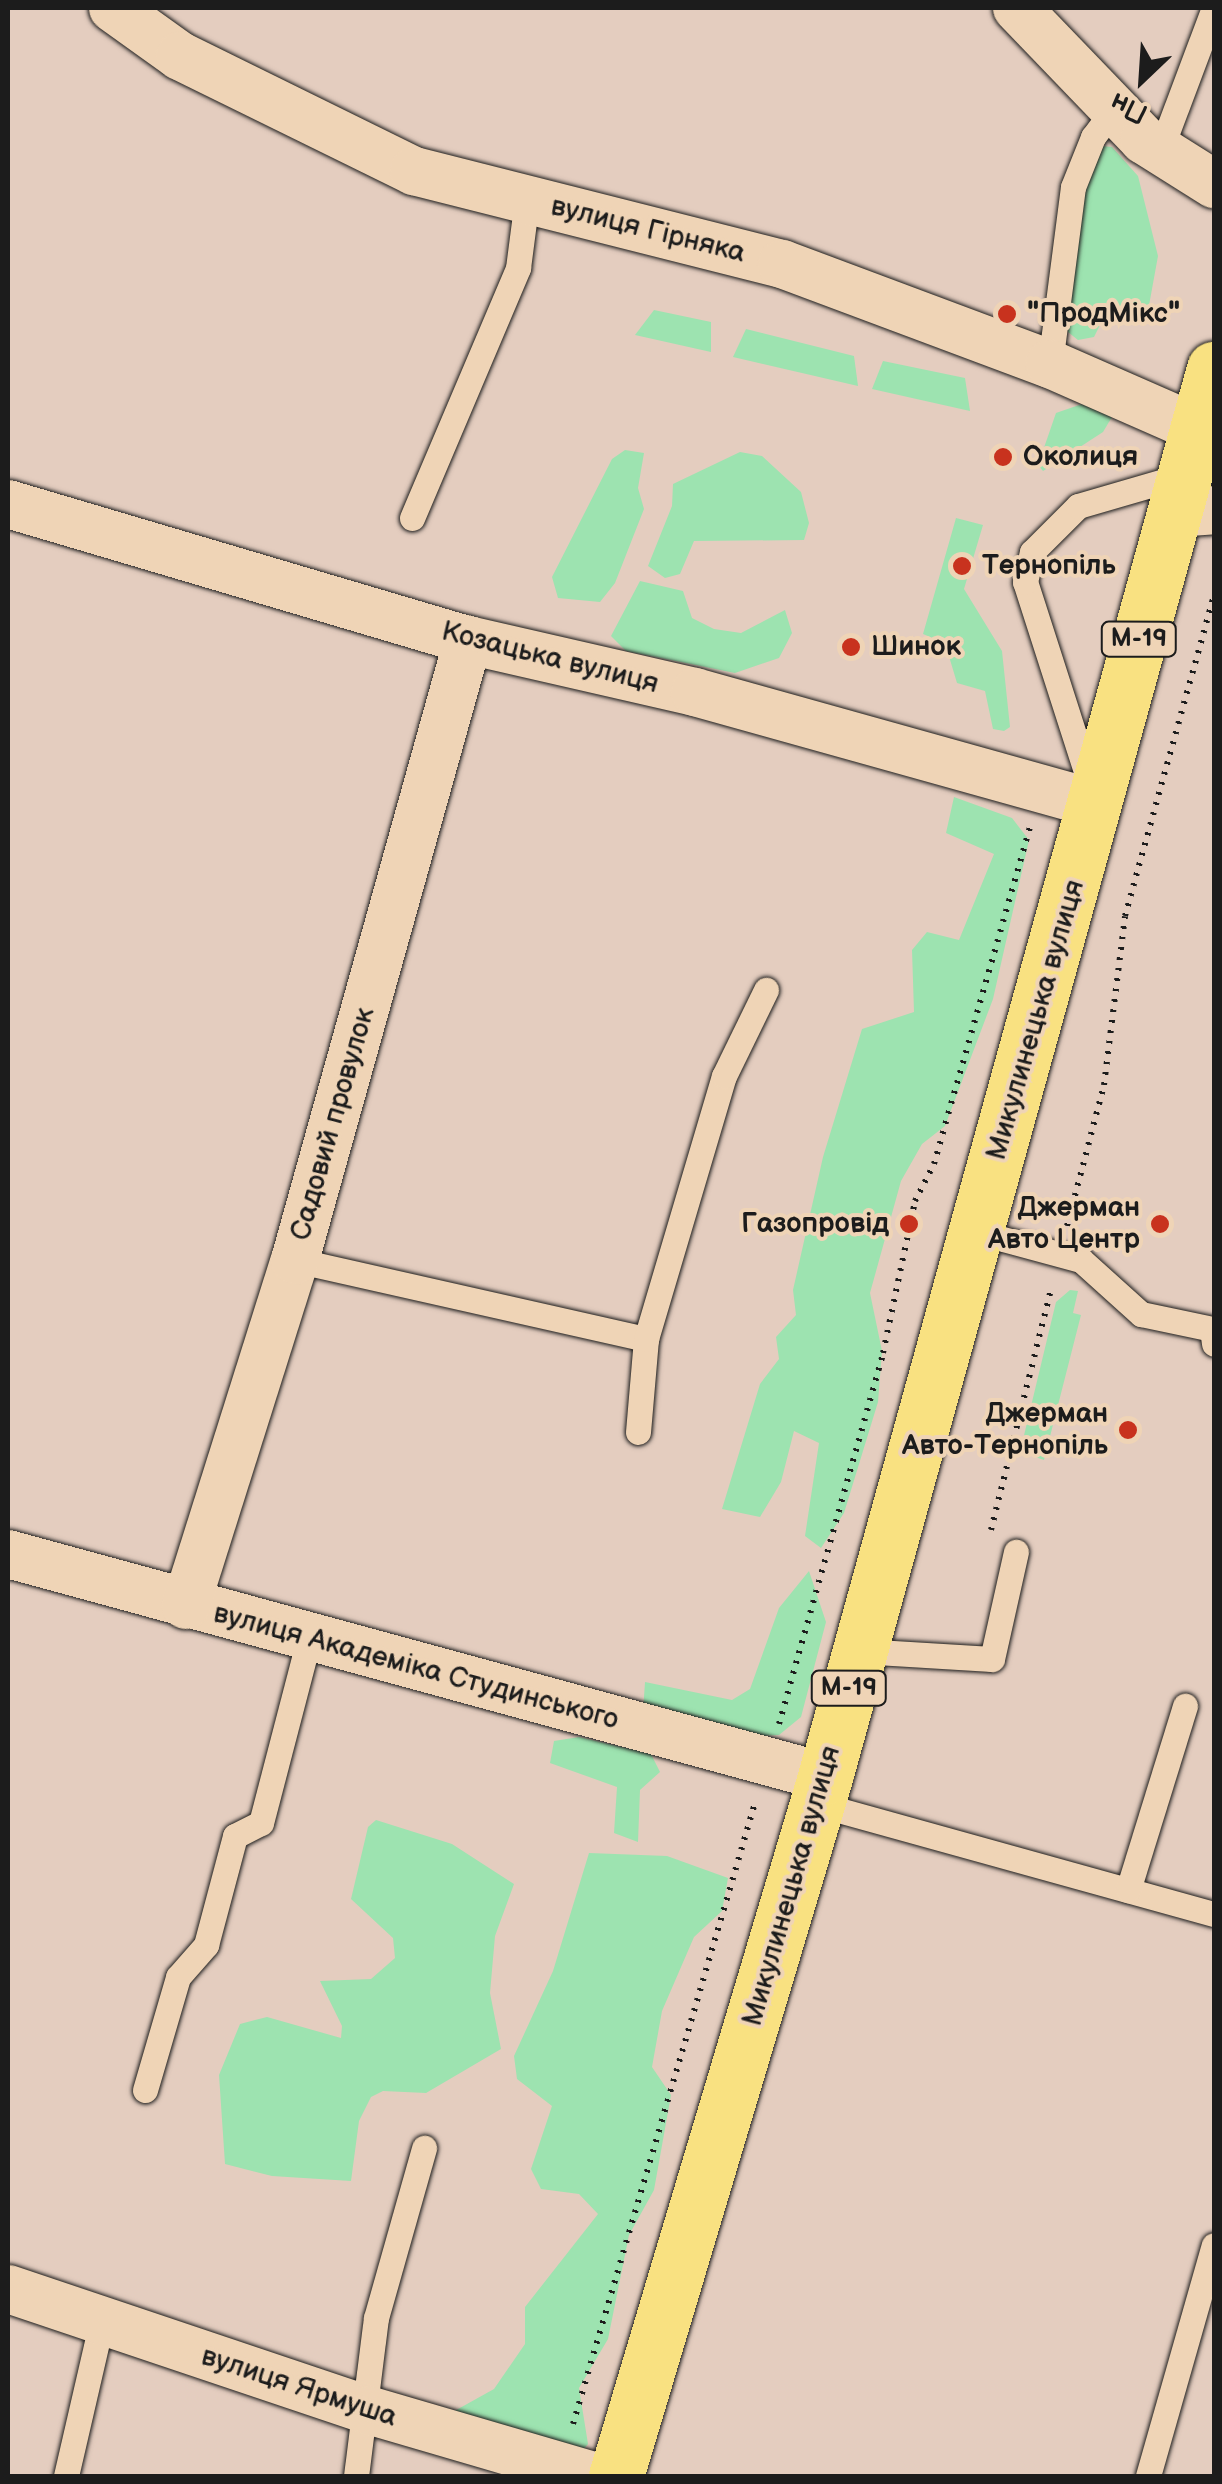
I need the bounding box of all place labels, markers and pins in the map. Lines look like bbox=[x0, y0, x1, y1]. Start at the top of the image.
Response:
place label: "ПродМікс" bbox=[1027, 297, 1180, 331]
marker: "ПродМікс" bbox=[996, 303, 1018, 325]
place label: Околиця bbox=[1023, 440, 1138, 474]
marker: Околиця bbox=[992, 446, 1014, 468]
place label: Тернопіль bbox=[982, 549, 1116, 583]
marker: Тернопіль bbox=[951, 555, 973, 577]
place label: Шинок bbox=[871, 630, 961, 664]
marker: Шинок bbox=[840, 636, 862, 658]
place label: Джерман Авто Центр bbox=[988, 1191, 1140, 1257]
place label: Газопровід bbox=[741, 1207, 889, 1241]
marker: Газопровід bbox=[898, 1213, 920, 1235]
marker: Джерман Авто Центр bbox=[1149, 1213, 1171, 1235]
place label: Джерман Авто-Тернопіль bbox=[902, 1397, 1108, 1463]
marker: Джерман Авто-Тернопіль bbox=[1117, 1419, 1139, 1441]

